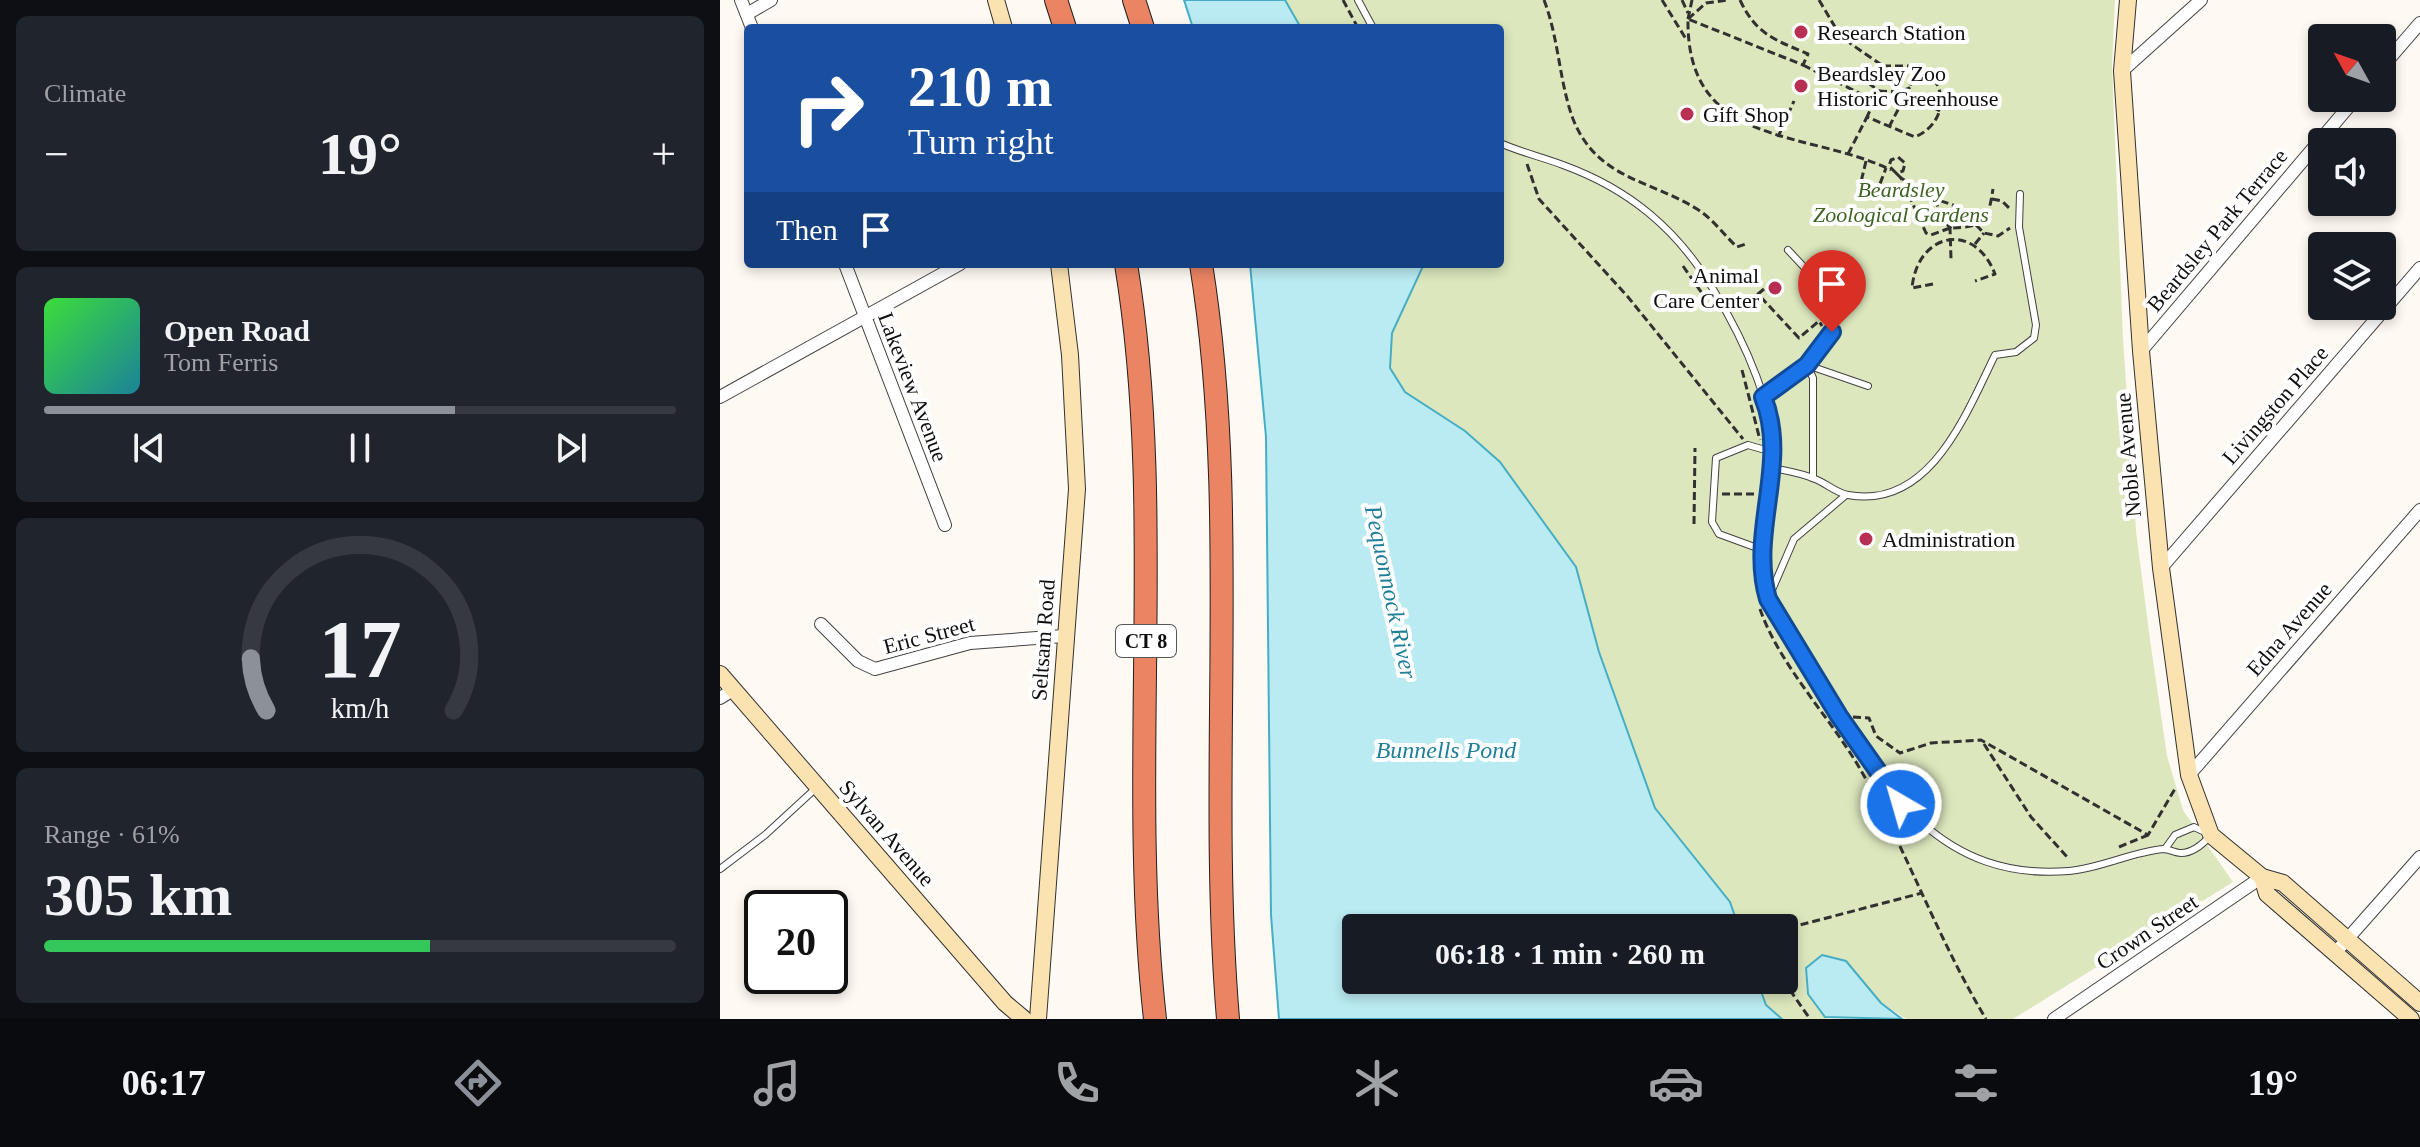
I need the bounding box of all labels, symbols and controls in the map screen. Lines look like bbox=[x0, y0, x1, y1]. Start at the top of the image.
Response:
place label: Research Station bbox=[1817, 20, 1965, 45]
marker: Research Station bbox=[1792, 23, 1810, 41]
north arrow bbox=[2308, 24, 2396, 112]
map controls bbox=[2308, 24, 2396, 320]
icon: right bbox=[776, 56, 880, 160]
text: 210 m bbox=[908, 56, 1053, 118]
place label: Beardsley Zoo Historic Greenhouse bbox=[1817, 61, 1998, 111]
marker: Beardsley Zoo Historic Greenhouse bbox=[1792, 77, 1810, 95]
text: Climate bbox=[44, 79, 126, 108]
place label: Gift Shop bbox=[1703, 102, 1789, 127]
marker: Gift Shop bbox=[1678, 105, 1696, 123]
text: 19° bbox=[318, 121, 402, 187]
text: Turn right bbox=[908, 122, 1054, 162]
button: sound bbox=[2308, 128, 2396, 216]
text: − bbox=[44, 130, 69, 179]
text: + bbox=[651, 130, 676, 179]
street label: Beardsley Park Terrace bbox=[2142, 144, 2292, 316]
park label: Beardsley Zoological Gardens bbox=[1813, 177, 1989, 227]
icon: arrive bbox=[854, 208, 898, 252]
text: Then bbox=[776, 213, 838, 246]
button: layers bbox=[2308, 232, 2396, 320]
pin bbox=[1798, 250, 1866, 332]
icon: arrive bbox=[1810, 262, 1854, 306]
place label: Animal Care Center bbox=[1653, 263, 1760, 313]
marker: Animal Care Center bbox=[1766, 279, 1784, 297]
street label: Lakeview Avenue bbox=[873, 309, 953, 465]
text: Open Road bbox=[164, 314, 310, 347]
street label: Livingston Place bbox=[2217, 341, 2333, 469]
text: Tom Ferris bbox=[164, 348, 278, 377]
street label: Noble Avenue bbox=[2110, 392, 2146, 518]
icon: previous bbox=[127, 426, 171, 470]
icon: pause bbox=[338, 426, 382, 470]
icon: next bbox=[549, 426, 593, 470]
water label: Pequonnock River bbox=[1360, 502, 1422, 682]
place label: Administration bbox=[1882, 527, 2015, 552]
marker: Administration bbox=[1857, 530, 1875, 548]
street label: Edna Avenue bbox=[2241, 577, 2337, 681]
street label: Seltsam Road bbox=[1026, 578, 1060, 702]
text: 17 bbox=[318, 602, 402, 694]
street label: Eric Street bbox=[881, 611, 977, 659]
road number: CT 8 bbox=[1116, 625, 1176, 657]
text: km/h bbox=[331, 693, 389, 724]
water label: Bunnells Pond bbox=[1376, 737, 1517, 763]
position arrow bbox=[1859, 762, 1943, 846]
street label: Sylvan Avenue bbox=[834, 775, 940, 891]
text: Range · 61% bbox=[44, 820, 180, 849]
text: 305 km bbox=[44, 862, 232, 928]
street label: Crown Street bbox=[2092, 889, 2202, 975]
speed limit sign: 20 bbox=[744, 890, 848, 994]
text: 06:18 · 1 min · 260 m bbox=[1435, 937, 1705, 970]
icon: directions bbox=[450, 1055, 506, 1111]
icon: music bbox=[749, 1055, 805, 1111]
icon: phone bbox=[1049, 1055, 1105, 1111]
icon: climate bbox=[1349, 1055, 1405, 1111]
icon: car bbox=[1648, 1055, 1704, 1111]
icon: filters bbox=[1948, 1055, 2004, 1111]
text: 06:17 bbox=[122, 1063, 206, 1103]
text: 19° bbox=[2248, 1063, 2298, 1103]

